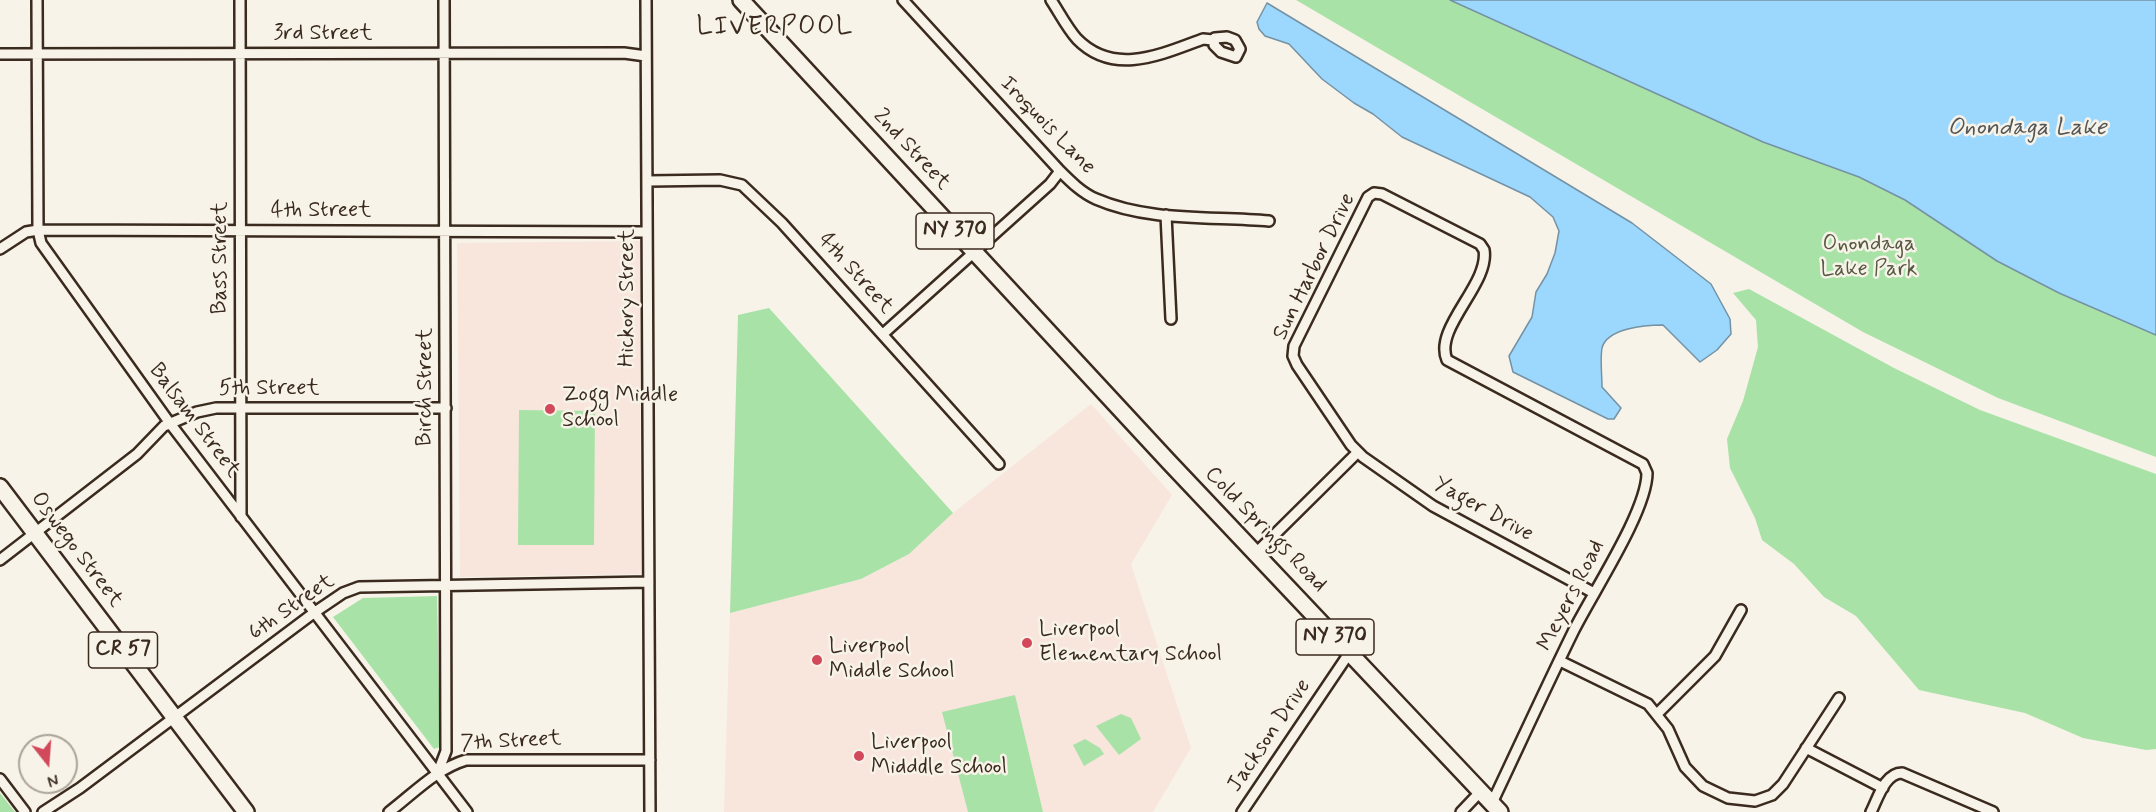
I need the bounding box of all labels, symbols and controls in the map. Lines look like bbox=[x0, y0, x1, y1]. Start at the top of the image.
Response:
district label: LIVERPOOL bbox=[696, 13, 854, 45]
street label: 3rd Street bbox=[274, 21, 372, 47]
street label: Iroquois Lane bbox=[994, 71, 1100, 181]
street label: 2nd Street bbox=[867, 104, 955, 196]
water label: Onondaga Lake bbox=[1947, 115, 2107, 143]
street label: Sun Harbor Drive bbox=[1268, 189, 1362, 345]
street label: 4th Street bbox=[271, 198, 371, 224]
street label: Bass Street bbox=[208, 202, 234, 314]
road number: NY 370 bbox=[916, 213, 994, 249]
street label: 4th Street bbox=[812, 228, 898, 320]
street label: Hickory Street bbox=[615, 229, 641, 367]
park label: Onondaga Lake Park bbox=[1821, 232, 1917, 284]
street label: Birch Street bbox=[413, 328, 439, 446]
street label: Balsam Street bbox=[142, 359, 246, 483]
street label: 5th Street bbox=[219, 376, 319, 402]
place label: Zogg Middle School bbox=[562, 383, 678, 434]
marker: Zogg Middle School bbox=[543, 402, 557, 416]
street label: Cold Springs Road bbox=[1198, 462, 1332, 598]
street label: Yager Drive bbox=[1428, 472, 1538, 548]
street label: Oswego Street bbox=[24, 487, 128, 613]
street label: Meyers Road bbox=[1533, 536, 1611, 656]
street label: 6th Street bbox=[244, 569, 340, 647]
place label: Liverpool Elementary School bbox=[1039, 617, 1222, 668]
road number: NY 370 bbox=[1296, 619, 1374, 655]
road number: CR 57 bbox=[88, 632, 158, 668]
place label: Liverpool Middle School bbox=[829, 634, 955, 686]
marker: Liverpool Elementary School bbox=[1020, 636, 1034, 650]
marker: Liverpool Middle School bbox=[810, 653, 824, 667]
street label: Jackson Drive bbox=[1223, 675, 1317, 797]
street label: 7th Street bbox=[460, 726, 562, 758]
place label: Liverpool Midddle School bbox=[871, 730, 1007, 782]
north arrow bbox=[18, 734, 78, 794]
marker: Liverpool Midddle School bbox=[852, 749, 866, 763]
text: N bbox=[45, 768, 61, 791]

